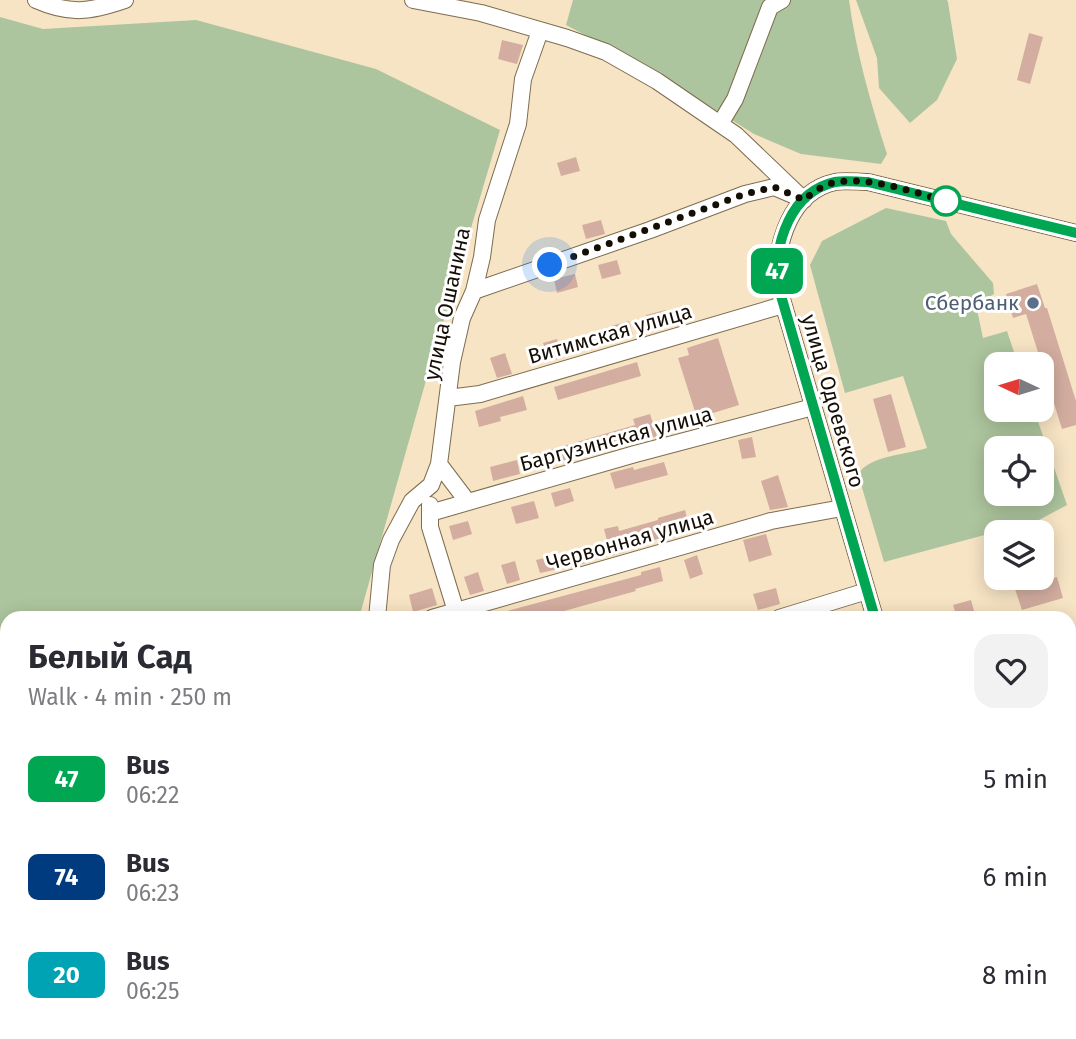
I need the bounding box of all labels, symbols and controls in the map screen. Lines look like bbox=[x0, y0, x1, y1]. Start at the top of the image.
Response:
unlabelled marker bbox=[931, 186, 961, 216]
street label: улица Ошанина bbox=[418, 225, 476, 383]
your location bbox=[532, 247, 567, 282]
line badge: 47 bbox=[746, 248, 808, 294]
text: 47 bbox=[765, 257, 789, 285]
place label: Сбербанк bbox=[925, 290, 1019, 316]
marker: Сбербанк bbox=[1025, 295, 1041, 311]
street label: Витимская улица bbox=[525, 298, 695, 370]
street label: улица Одоевского bbox=[796, 311, 870, 491]
north arrow bbox=[984, 352, 1054, 422]
map controls bbox=[984, 352, 1054, 590]
street label: Баргузинская улица bbox=[517, 401, 715, 477]
button: locate bbox=[984, 436, 1054, 506]
street label: Червонная улица bbox=[543, 504, 717, 576]
button: layers bbox=[984, 520, 1054, 590]
button: heart bbox=[974, 634, 1048, 708]
text: Белый Сад bbox=[28, 637, 192, 677]
text: Walk · 4 min · 250 m bbox=[28, 683, 232, 711]
text: Bus bbox=[126, 750, 169, 781]
text: 5 min bbox=[983, 764, 1048, 795]
text: 47 bbox=[54, 765, 79, 793]
text: 06:22 bbox=[126, 781, 179, 809]
text: Bus bbox=[126, 848, 169, 879]
text: 6 min bbox=[982, 862, 1048, 893]
text: 74 bbox=[55, 863, 78, 891]
text: 06:23 bbox=[126, 879, 179, 907]
text: Bus bbox=[126, 946, 169, 977]
text: 8 min bbox=[982, 960, 1048, 991]
text: 20 bbox=[53, 961, 80, 989]
text: 06:25 bbox=[126, 977, 180, 1005]

